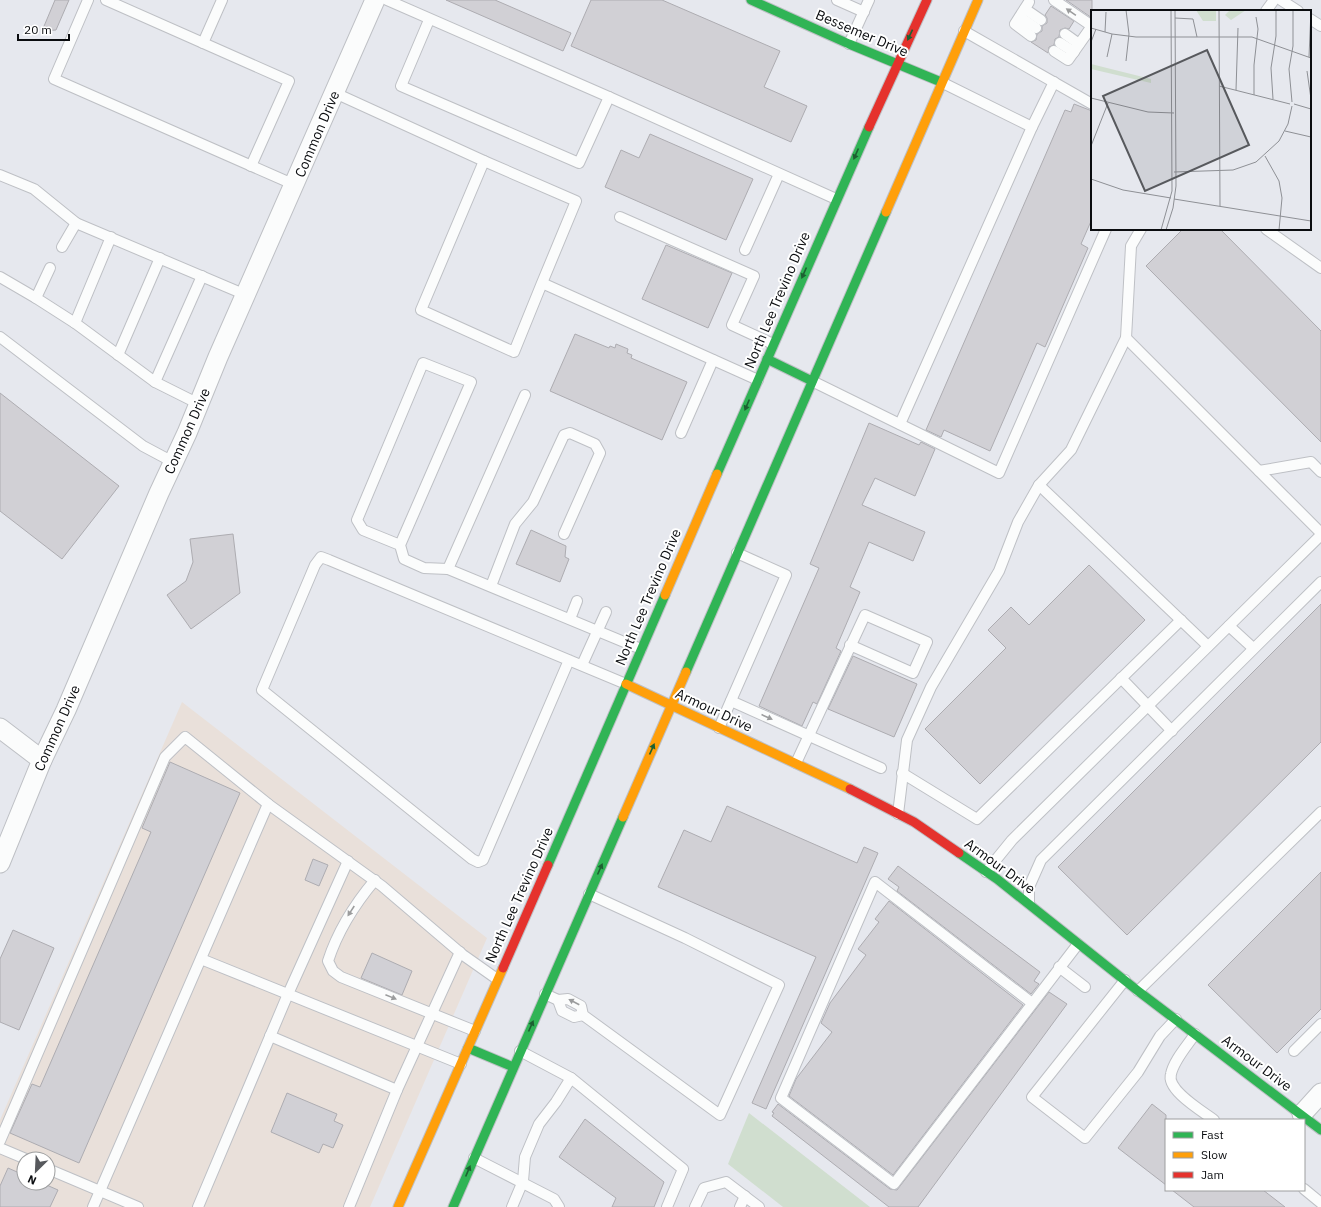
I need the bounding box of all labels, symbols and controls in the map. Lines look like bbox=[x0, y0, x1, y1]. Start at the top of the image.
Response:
street label: Bessemer Drive bbox=[813, 5, 911, 61]
one-way arrow bbox=[1066, 8, 1076, 16]
inset map bbox=[1091, 10, 1311, 230]
scale bar bbox=[18, 16, 69, 42]
text: 20 m bbox=[24, 22, 52, 37]
one-way arrow bbox=[907, 30, 913, 41]
street label: Common Drive bbox=[291, 88, 343, 180]
one-way arrow bbox=[853, 148, 859, 160]
street label: North Lee Trevino Drive bbox=[740, 229, 814, 371]
one-way arrow bbox=[801, 267, 807, 278]
street label: Common Drive bbox=[160, 385, 214, 477]
one-way arrow bbox=[744, 399, 750, 411]
street label: North Lee Trevino Drive bbox=[611, 526, 685, 668]
street label: Common Drive bbox=[30, 682, 84, 774]
street label: Armour Drive bbox=[673, 684, 756, 736]
one-way arrow bbox=[761, 714, 773, 720]
one-way arrow bbox=[649, 744, 655, 755]
street label: North Lee Trevino Drive bbox=[481, 824, 557, 966]
street label: Armour Drive bbox=[961, 834, 1039, 898]
one-way arrow bbox=[597, 863, 603, 874]
one-way arrow bbox=[347, 906, 355, 916]
one-way arrow bbox=[385, 995, 397, 1001]
one-way arrow bbox=[568, 999, 580, 1006]
one-way arrow bbox=[528, 1021, 534, 1032]
street label: Armour Drive bbox=[1218, 1031, 1296, 1095]
legend bbox=[1165, 1119, 1305, 1191]
text: Fast bbox=[1201, 1127, 1224, 1142]
text: Slow bbox=[1201, 1147, 1227, 1162]
north arrow bbox=[16, 1151, 56, 1191]
one-way arrow bbox=[465, 1166, 471, 1177]
text: Jam bbox=[1201, 1167, 1224, 1182]
text: N bbox=[25, 1172, 38, 1188]

